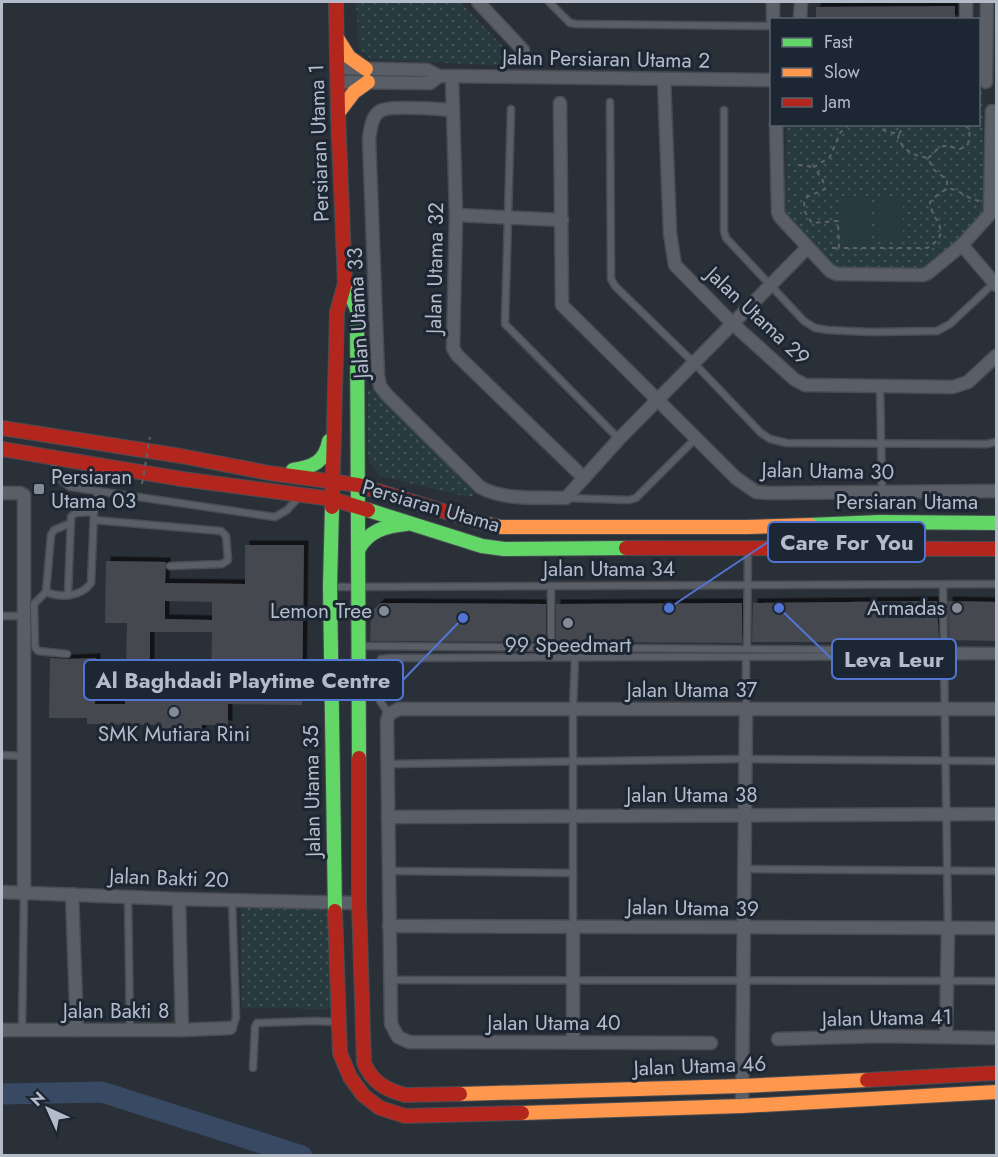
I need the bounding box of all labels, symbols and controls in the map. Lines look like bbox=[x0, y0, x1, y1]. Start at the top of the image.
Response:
legend bbox=[770, 18, 980, 126]
text: Fast bbox=[824, 29, 853, 55]
street label: Jalan Persiaran Utama 2 bbox=[499, 42, 710, 76]
text: Slow bbox=[824, 59, 861, 85]
street label: Persiaran Utama 1 bbox=[301, 63, 337, 223]
text: Jam bbox=[822, 89, 851, 115]
street label: Jalan Utama 32 bbox=[419, 202, 451, 337]
street label: Jalan Utama 33 bbox=[340, 247, 377, 382]
street label: Jalan Utama 29 bbox=[697, 258, 817, 372]
street label: Jalan Utama 30 bbox=[758, 455, 895, 487]
place label: Persiaran Utama 03 bbox=[51, 462, 136, 516]
street label: Persiaran Utama bbox=[358, 472, 504, 540]
marker: Persiaran Utama 03 bbox=[32, 482, 46, 496]
street label: Persiaran Utama bbox=[836, 487, 978, 517]
callout: Care For You bbox=[768, 522, 925, 562]
text: Care For You bbox=[780, 526, 914, 558]
street label: Jalan Utama 34 bbox=[540, 554, 675, 584]
place label: Armadas bbox=[867, 593, 945, 623]
place label: Lemon Tree bbox=[270, 596, 372, 626]
marker: Armadas bbox=[950, 601, 964, 615]
marker: Lemon Tree bbox=[377, 604, 391, 618]
marker: 99 Speedmart bbox=[561, 616, 575, 630]
place label: 99 Speedmart bbox=[505, 630, 631, 660]
callout: Leva Leur bbox=[832, 639, 956, 679]
text: Leva Leur bbox=[844, 643, 944, 675]
callout: Al Baghdadi Playtime Centre bbox=[84, 660, 403, 700]
text: Al Baghdadi Playtime Centre bbox=[95, 664, 390, 696]
street label: Jalan Utama 37 bbox=[624, 675, 757, 705]
marker: SMK Mutiara Rini bbox=[167, 705, 181, 719]
place label: SMK Mutiara Rini bbox=[98, 719, 250, 749]
street label: Jalan Utama 35 bbox=[296, 725, 328, 860]
street label: Jalan Utama 38 bbox=[623, 780, 758, 810]
street label: Jalan Bakti 20 bbox=[106, 861, 229, 895]
street label: Jalan Utama 39 bbox=[624, 892, 759, 924]
street label: Jalan Bakti 8 bbox=[60, 996, 169, 1026]
street label: Jalan Utama 41 bbox=[819, 1002, 952, 1034]
street label: Jalan Utama 40 bbox=[484, 1008, 621, 1038]
street label: Jalan Utama 46 bbox=[630, 1049, 767, 1083]
north arrow bbox=[18, 1079, 78, 1139]
text: N bbox=[25, 1086, 50, 1111]

